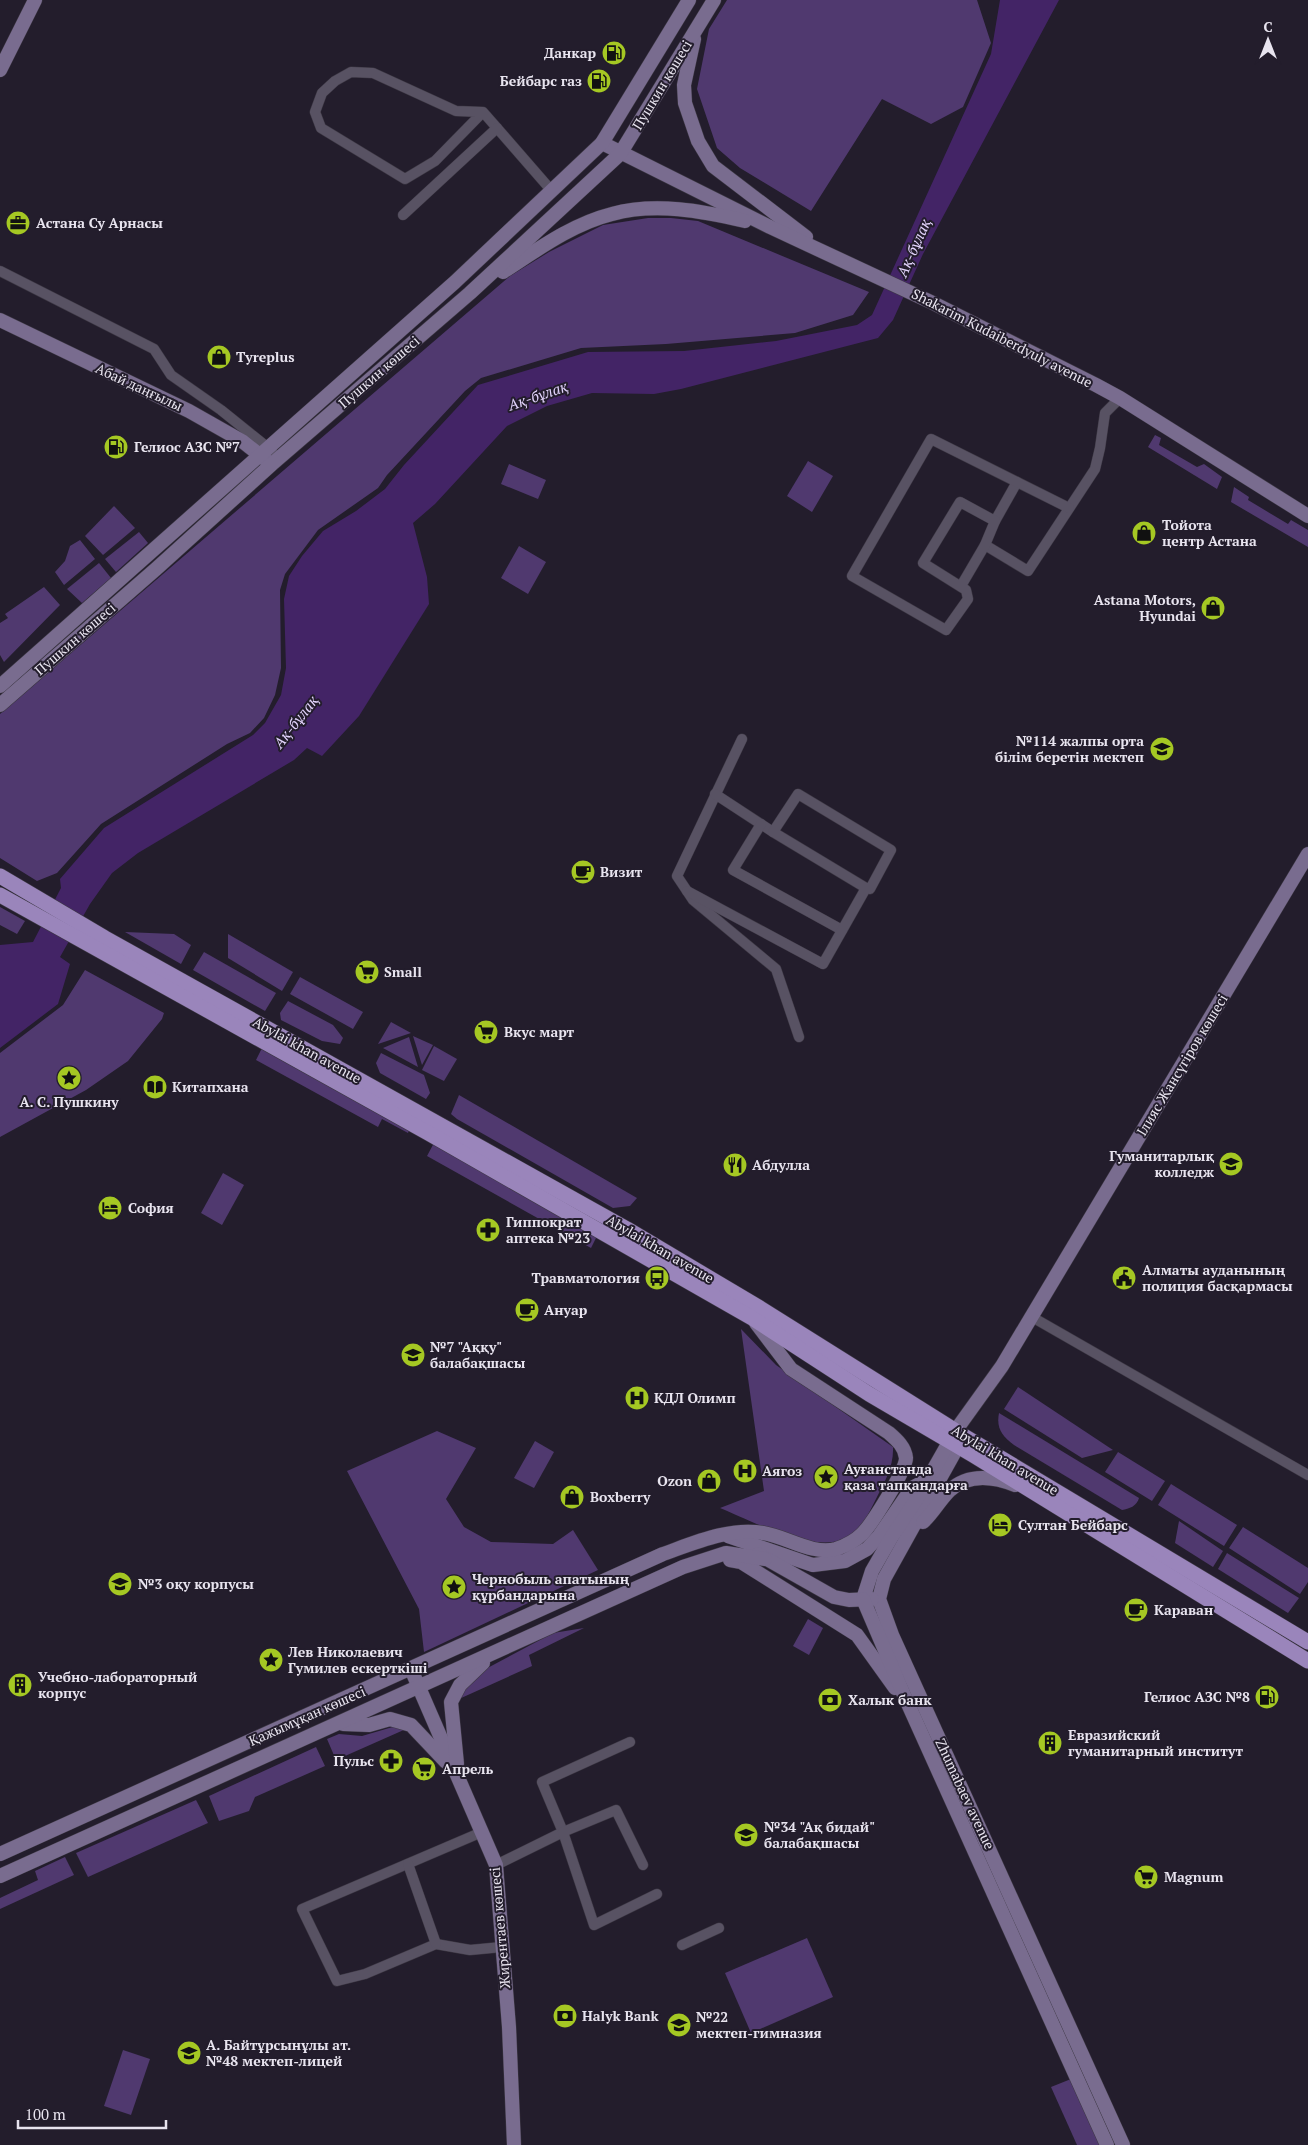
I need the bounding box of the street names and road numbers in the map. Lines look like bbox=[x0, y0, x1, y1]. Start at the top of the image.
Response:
street label: Пушкин көшесі bbox=[627, 36, 696, 133]
street label: Shakarim Kudaiberdyuly avenue bbox=[909, 284, 1096, 391]
street label: Пушкин көшесі bbox=[334, 331, 423, 412]
street label: Абай даңғылы bbox=[93, 358, 186, 415]
street label: Пушкин көшесі bbox=[30, 598, 119, 679]
street label: Ілияс Жансүгіров көшесі bbox=[1132, 990, 1232, 1139]
street label: Abylai khan avenue bbox=[250, 1012, 365, 1087]
street label: Abylai khan avenue bbox=[603, 1210, 718, 1287]
street label: Abylai khan avenue bbox=[948, 1420, 1062, 1499]
street label: Қажымұқан көшесі bbox=[245, 1681, 368, 1750]
street label: Zhumabaev avenue bbox=[931, 1735, 999, 1852]
street label: Жирентаев көшесі bbox=[485, 1867, 514, 1990]

